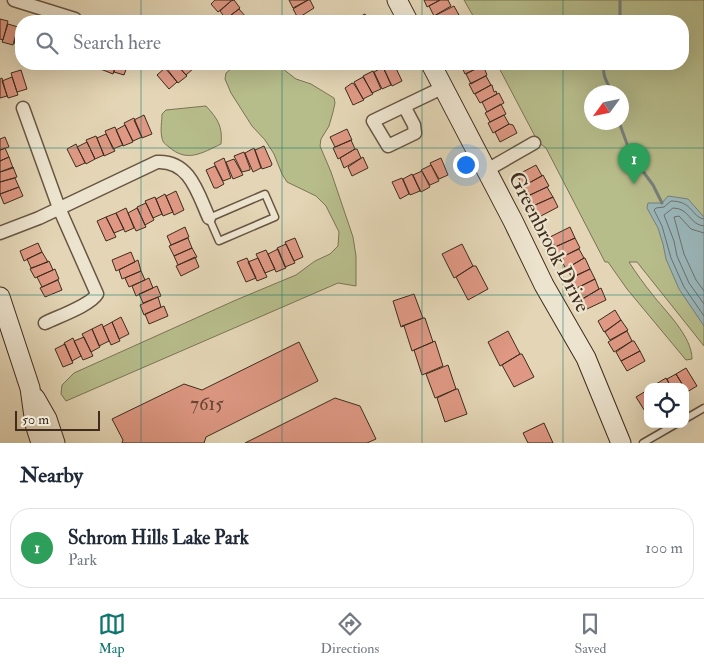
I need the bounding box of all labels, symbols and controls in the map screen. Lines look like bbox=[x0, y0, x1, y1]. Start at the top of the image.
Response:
search box bbox=[15, 15, 689, 70]
icon: search bbox=[33, 29, 61, 57]
text: Search here bbox=[73, 31, 161, 55]
north arrow bbox=[584, 85, 629, 130]
pin: 1 bbox=[618, 143, 650, 184]
your location bbox=[453, 152, 479, 178]
street label: Greenbrook Drive bbox=[502, 167, 596, 317]
map controls bbox=[644, 383, 689, 428]
button: locate bbox=[644, 383, 689, 428]
house number: 7615 bbox=[190, 392, 224, 416]
scale bar bbox=[15, 408, 100, 431]
text: 50 m bbox=[22, 411, 49, 428]
text: Nearby bbox=[20, 462, 83, 489]
text: Schrom Hills Lake Park bbox=[68, 526, 249, 550]
text: 1 bbox=[34, 538, 40, 558]
text: 100 m bbox=[645, 538, 683, 558]
text: Park bbox=[68, 550, 97, 570]
tab: Map bbox=[98, 610, 126, 657]
tab: Directions bbox=[321, 610, 379, 657]
tab: Saved bbox=[574, 610, 606, 657]

